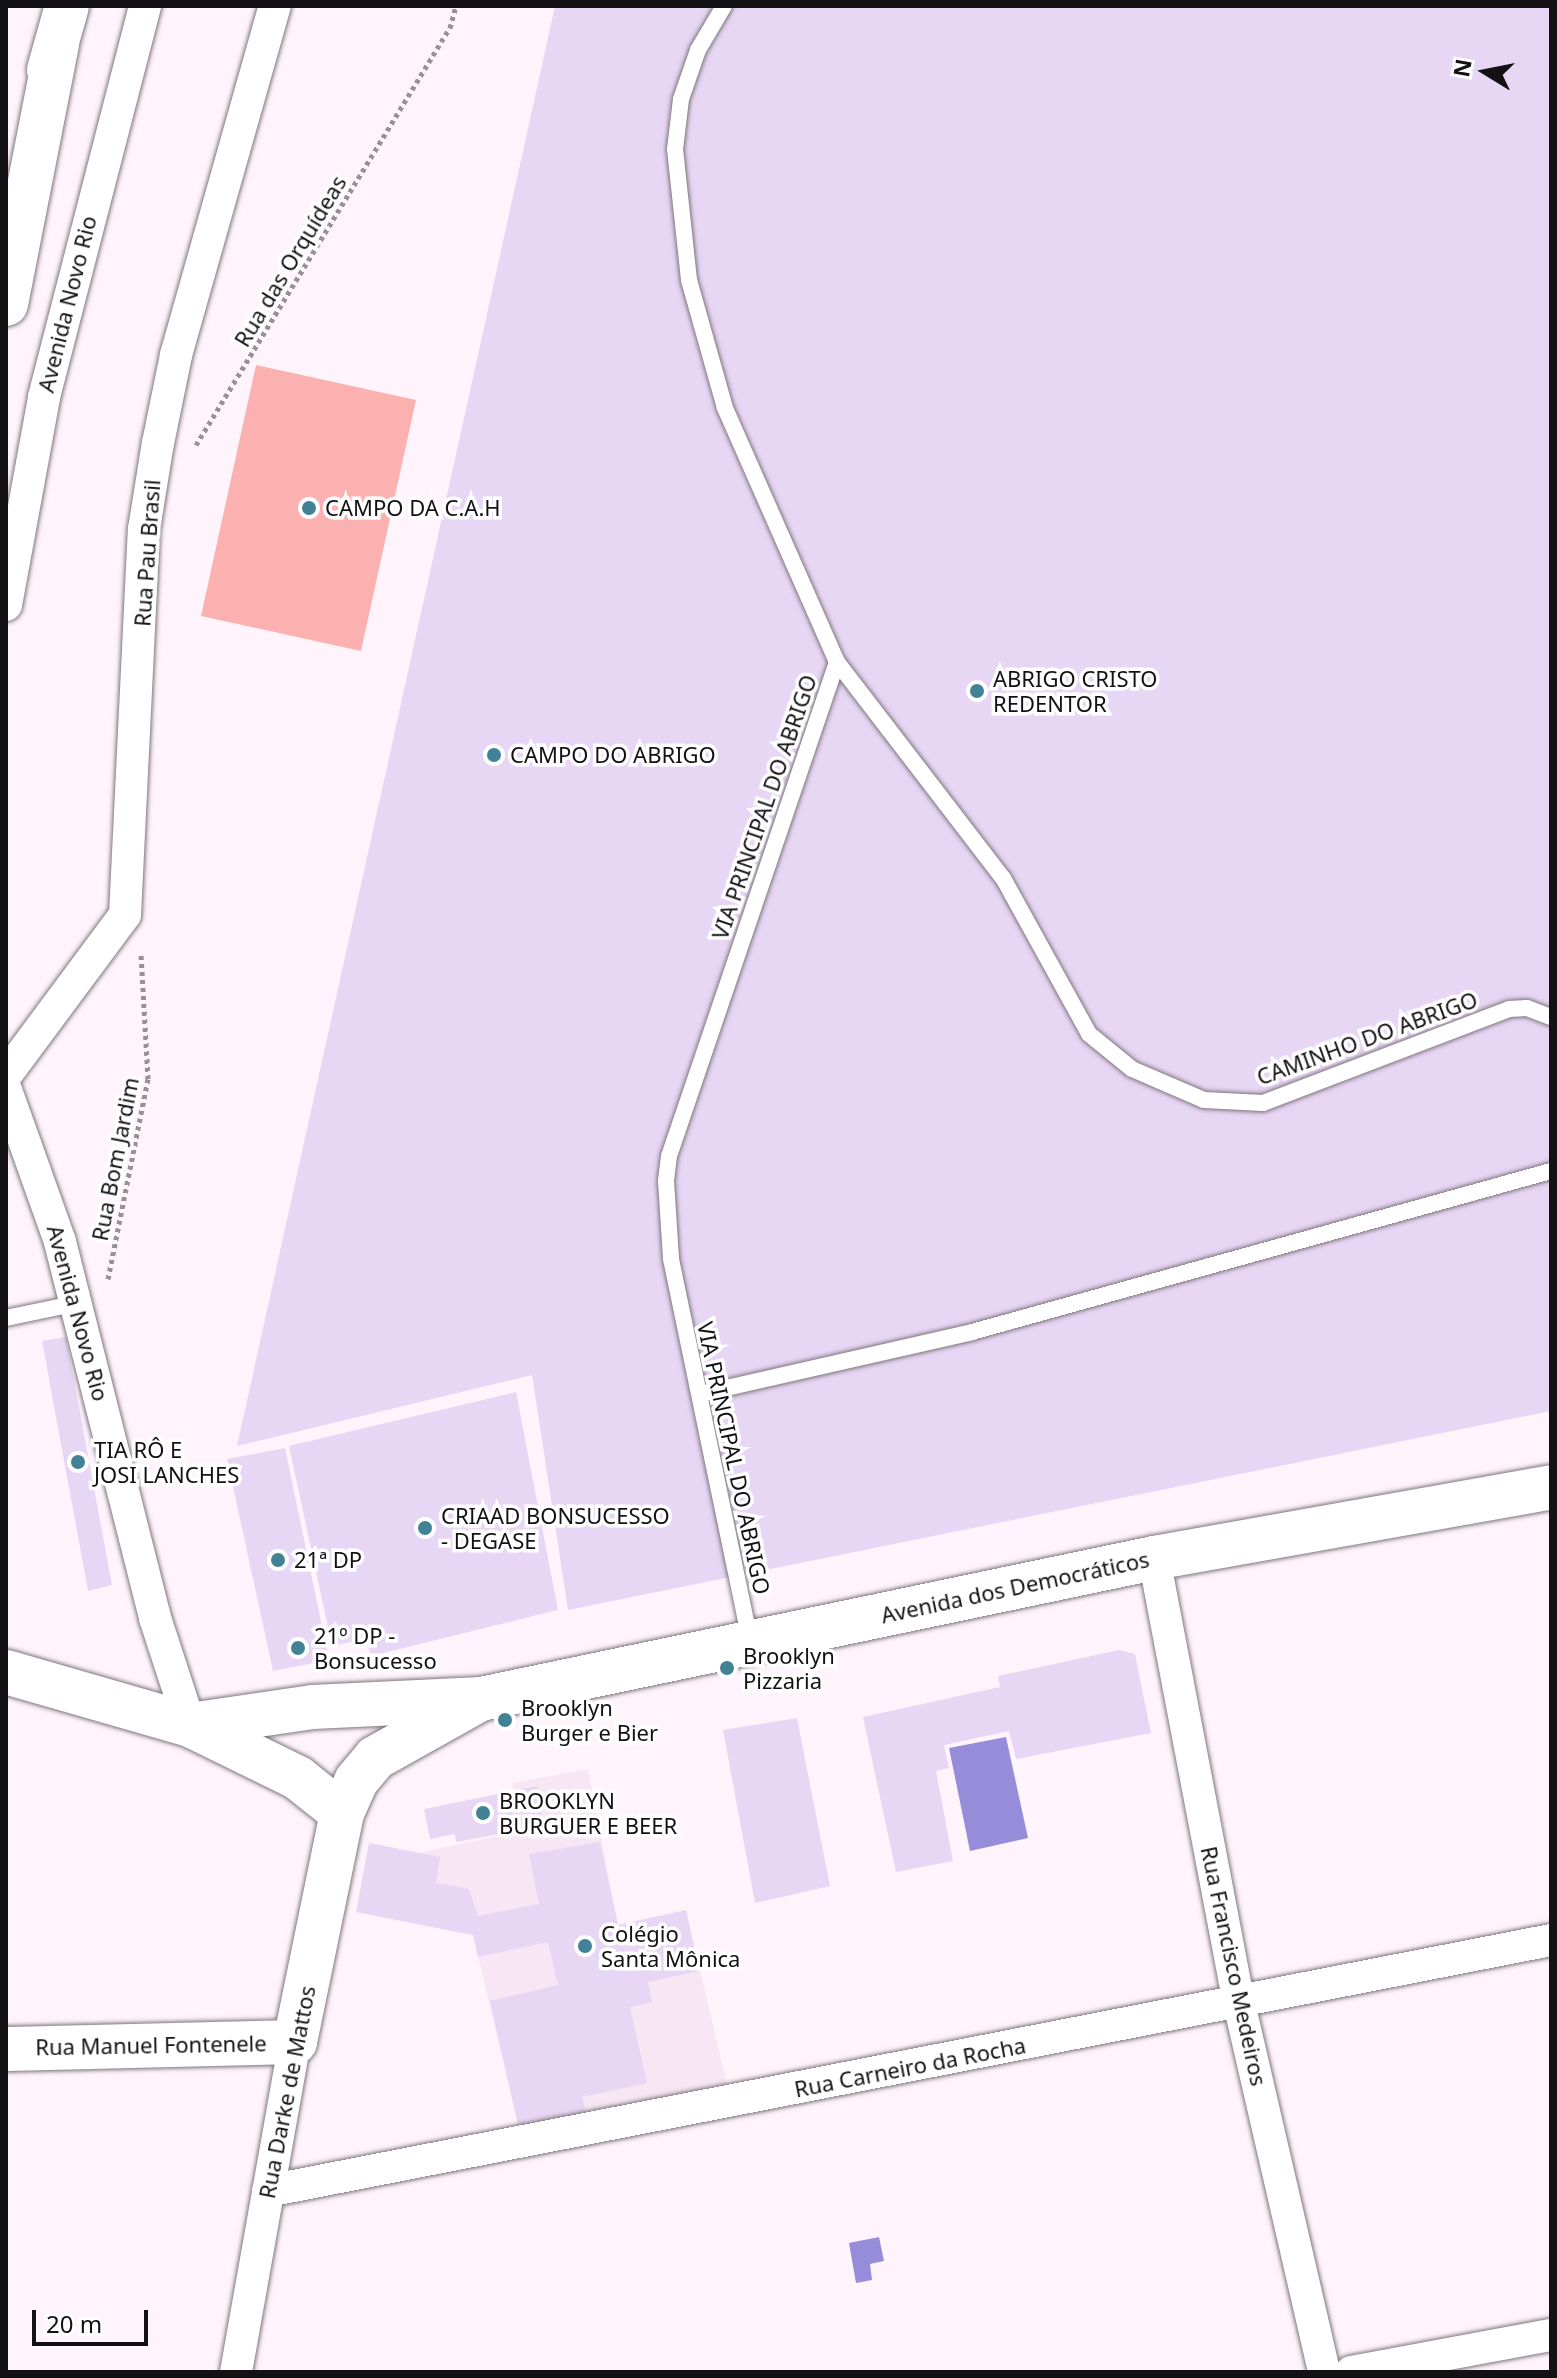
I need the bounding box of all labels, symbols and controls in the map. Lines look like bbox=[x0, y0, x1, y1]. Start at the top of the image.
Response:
north arrow bbox=[1445, 32, 1525, 112]
text: N bbox=[1445, 56, 1478, 79]
street label: Rua das Orquídeas bbox=[228, 171, 352, 351]
street label: Avenida Novo Rio bbox=[32, 213, 102, 395]
street label: Rua Pau Brasil bbox=[129, 479, 165, 627]
place label: CAMPO DA C.A.H bbox=[325, 495, 501, 521]
marker: CAMPO DA C.A.H bbox=[300, 499, 318, 517]
place label: ABRIGO CRISTO REDENTOR bbox=[993, 665, 1158, 716]
street label: VIA PRINCIPAL DO ABRIGO bbox=[706, 671, 822, 943]
marker: ABRIGO CRISTO REDENTOR bbox=[968, 682, 986, 700]
place label: CAMPO DO ABRIGO bbox=[510, 742, 716, 768]
marker: CAMPO DO ABRIGO bbox=[485, 746, 503, 764]
street label: CAMINHO DO ABRIGO bbox=[1253, 986, 1481, 1090]
street label: Rua Bom Jardim bbox=[86, 1075, 144, 1243]
street label: Avenida Novo Rio bbox=[42, 1222, 114, 1404]
street label: VIA PRINCIPAL DO ABRIGO bbox=[692, 1319, 776, 1597]
place label: TIA RÔ E JOSI LANCHES bbox=[94, 1436, 239, 1488]
marker: TIA RÔ E JOSI LANCHES bbox=[69, 1453, 87, 1471]
place label: CRIAAD BONSUCESSO - DEGASE bbox=[441, 1502, 670, 1554]
marker: CRIAAD BONSUCESSO - DEGASE bbox=[416, 1519, 434, 1537]
street label: Avenida dos Democráticos bbox=[878, 1546, 1152, 1628]
place label: 21ª DP bbox=[294, 1547, 362, 1573]
marker: 21ª DP bbox=[269, 1551, 287, 1569]
place label: 21º DP - Bonsucesso bbox=[314, 1622, 437, 1674]
marker: 21º DP - Bonsucesso bbox=[289, 1639, 307, 1657]
place label: Brooklyn Pizzaria bbox=[743, 1642, 835, 1694]
marker: Brooklyn Pizzaria bbox=[718, 1659, 736, 1677]
place label: Brooklyn Burger e Bier bbox=[521, 1694, 658, 1746]
marker: Brooklyn Burger e Bier bbox=[496, 1711, 514, 1729]
place label: BROOKLYN BURGUER E BEER bbox=[499, 1787, 677, 1838]
marker: BROOKLYN BURGUER E BEER bbox=[474, 1804, 492, 1822]
street label: Rua Francisco Medeiros bbox=[1196, 1844, 1272, 2088]
place label: Colégio Santa Mônica bbox=[601, 1920, 740, 1972]
marker: Colégio Santa Mônica bbox=[576, 1937, 594, 1955]
street label: Rua Darke de Mattos bbox=[253, 1983, 321, 2201]
street label: Rua Manuel Fontenele bbox=[35, 2030, 267, 2060]
street label: Rua Carneiro da Rocha bbox=[792, 2032, 1028, 2102]
scale bar bbox=[36, 2294, 152, 2344]
text: 20 m bbox=[46, 2307, 102, 2340]

